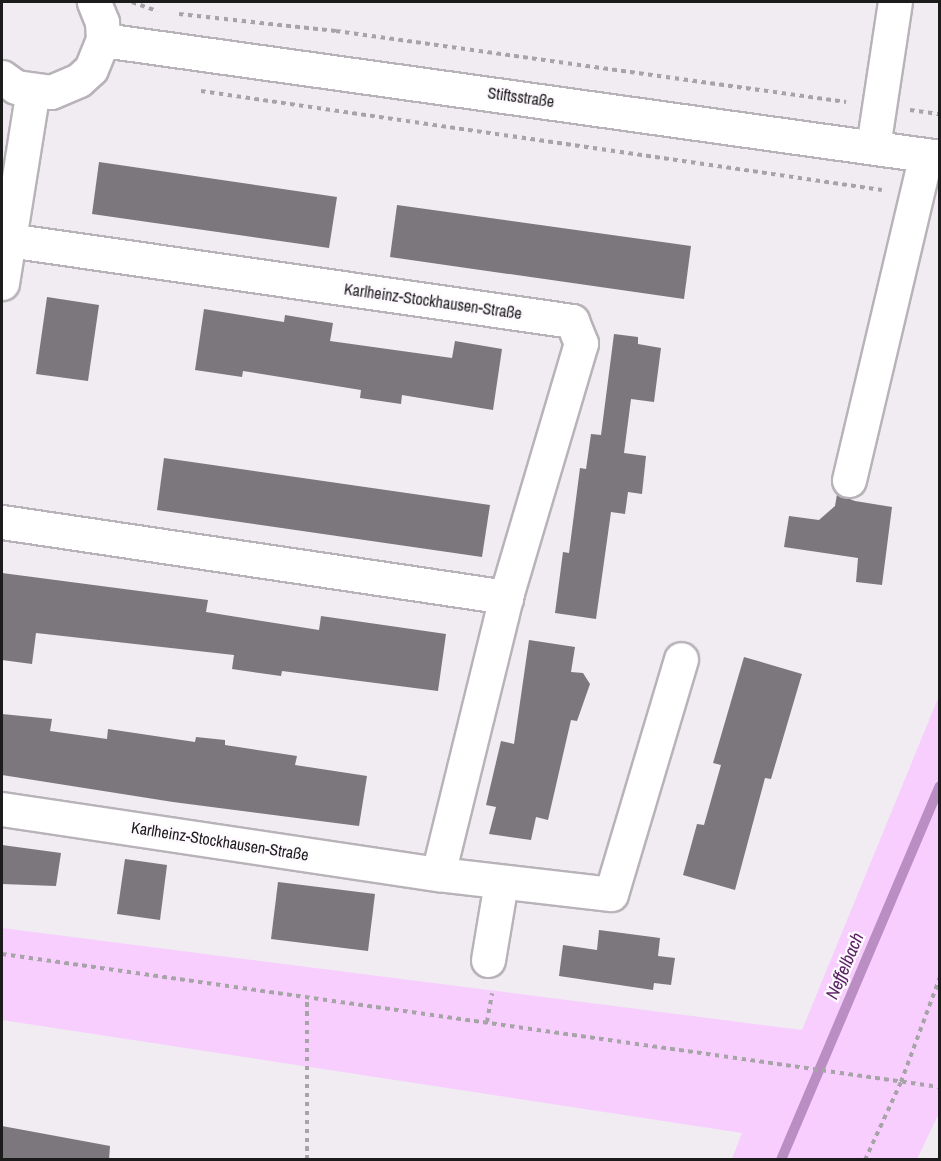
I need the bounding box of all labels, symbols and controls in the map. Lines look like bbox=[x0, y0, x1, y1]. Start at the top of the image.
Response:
street label: Stiftsstraße bbox=[486, 83, 556, 111]
street label: Karlheinz-Stockhausen-Straße bbox=[343, 279, 523, 323]
street label: Karlheinz-Stockhausen-Straße bbox=[130, 817, 310, 865]
water label: Neffelbach bbox=[821, 929, 869, 1003]

